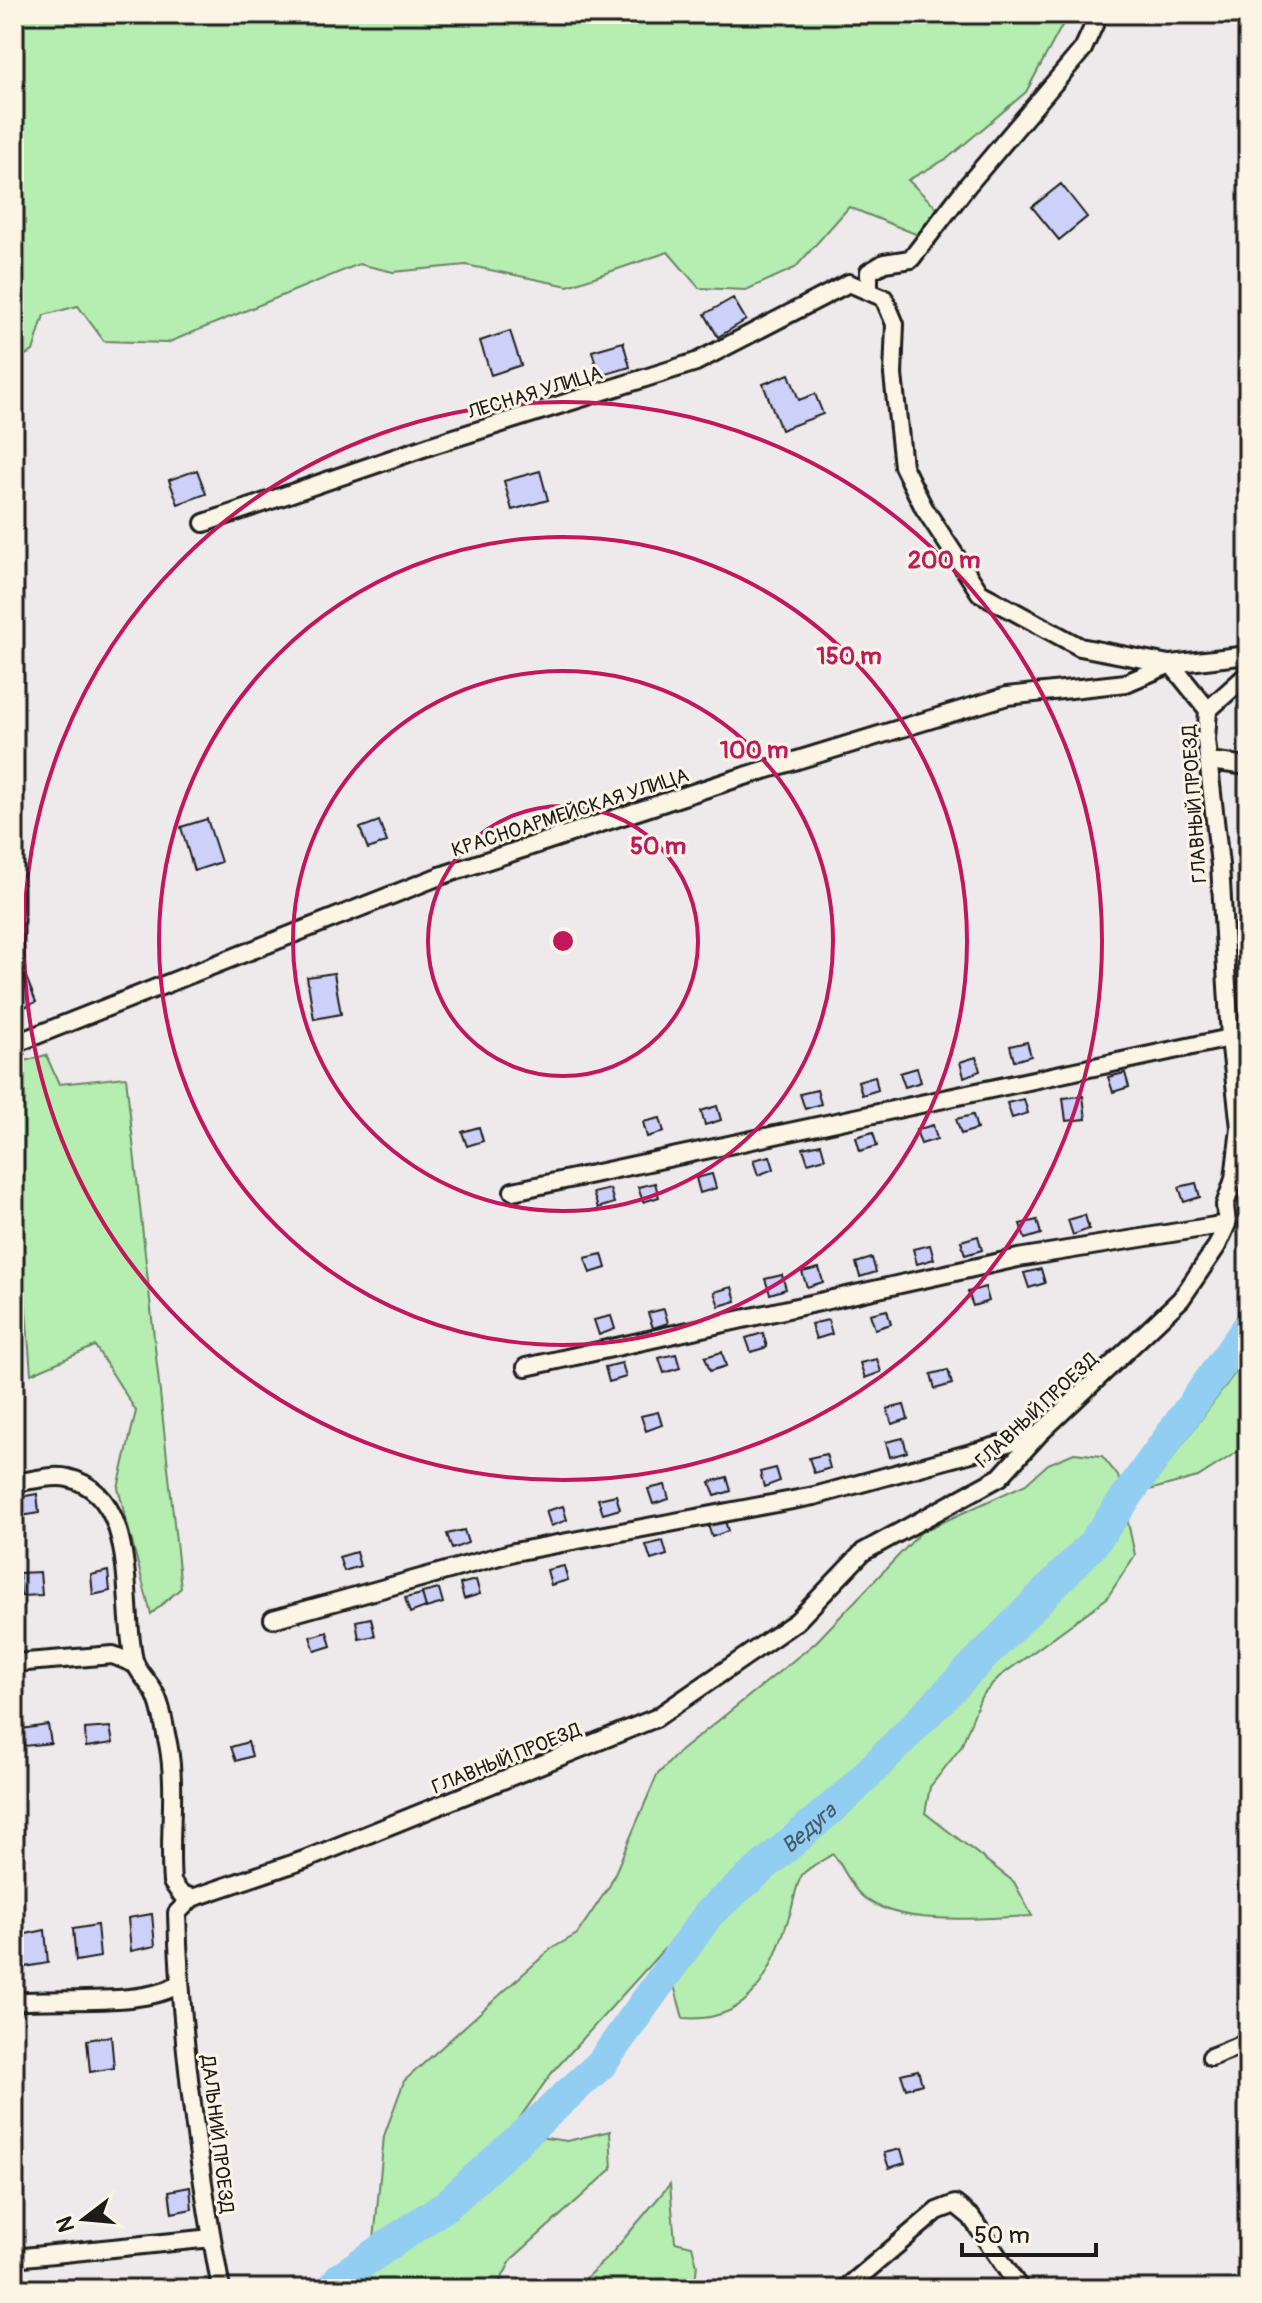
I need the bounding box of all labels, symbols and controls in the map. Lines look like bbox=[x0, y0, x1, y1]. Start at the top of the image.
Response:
street label: ЛЕСНАЯ УЛИЦА bbox=[464, 360, 606, 425]
text: 200 m bbox=[908, 546, 980, 575]
text: 150 m bbox=[816, 642, 882, 671]
street label: ГЛАВНЫЙ ПРОЕЗД bbox=[1176, 723, 1212, 884]
text: 100 m bbox=[720, 736, 788, 765]
street label: КРАСНОАРМЕЙСКАЯ УЛИЦА bbox=[448, 762, 692, 863]
text: 50 m bbox=[630, 832, 686, 861]
centre of rings bbox=[549, 927, 577, 955]
street label: ГЛАВНЫЙ ПРОЕЗД bbox=[970, 1347, 1103, 1473]
street label: ГЛАВНЫЙ ПРОЕЗД bbox=[428, 1717, 585, 1800]
water label: Ведуга bbox=[776, 1796, 844, 1860]
street label: ДАЛЬНИЙ ПРОЕЗД bbox=[195, 2053, 240, 2215]
north arrow bbox=[44, 2179, 124, 2259]
scale bar bbox=[962, 2207, 1096, 2257]
text: N bbox=[50, 2213, 81, 2235]
text: 50 m bbox=[974, 2221, 1030, 2250]

